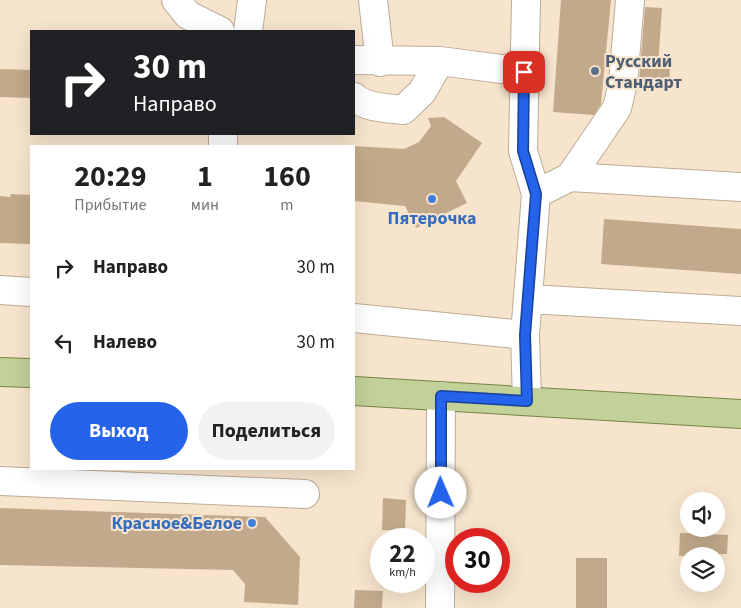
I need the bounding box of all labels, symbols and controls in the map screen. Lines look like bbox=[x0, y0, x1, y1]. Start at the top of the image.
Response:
text: 30 m bbox=[133, 42, 207, 92]
place label: Русский Стандарт bbox=[605, 49, 682, 95]
icon: right bbox=[50, 50, 115, 115]
pin bbox=[503, 51, 545, 93]
icon: arrive bbox=[510, 58, 538, 86]
marker: Русский Стандарт bbox=[589, 65, 601, 77]
text: Направо bbox=[133, 88, 217, 120]
text: 20:29 bbox=[74, 155, 147, 198]
text: 1 bbox=[197, 155, 213, 198]
text: 160 bbox=[263, 155, 311, 198]
marker: Пятерочка bbox=[426, 193, 438, 205]
text: Прибытие bbox=[74, 194, 146, 216]
text: мин bbox=[191, 194, 219, 216]
text: m bbox=[280, 194, 294, 216]
place label: Пятерочка bbox=[388, 206, 476, 231]
icon: right bbox=[50, 254, 78, 282]
text: Направо bbox=[93, 254, 168, 281]
text: 30 m bbox=[297, 254, 335, 281]
icon: left bbox=[50, 329, 78, 357]
text: Налево bbox=[93, 329, 157, 356]
text: 30 m bbox=[297, 329, 335, 356]
button: Выход bbox=[50, 402, 188, 460]
button: Поделиться bbox=[198, 402, 335, 460]
position arrow bbox=[414, 466, 466, 518]
map controls bbox=[680, 492, 725, 592]
button: sound bbox=[680, 492, 725, 537]
place label: Красное&Белое bbox=[111, 511, 242, 536]
marker: Красное&Белое bbox=[246, 517, 258, 529]
speed limit sign: 30 bbox=[445, 528, 510, 593]
text: 22 bbox=[389, 536, 416, 572]
button: layers bbox=[680, 547, 725, 592]
text: km/h bbox=[389, 564, 416, 581]

